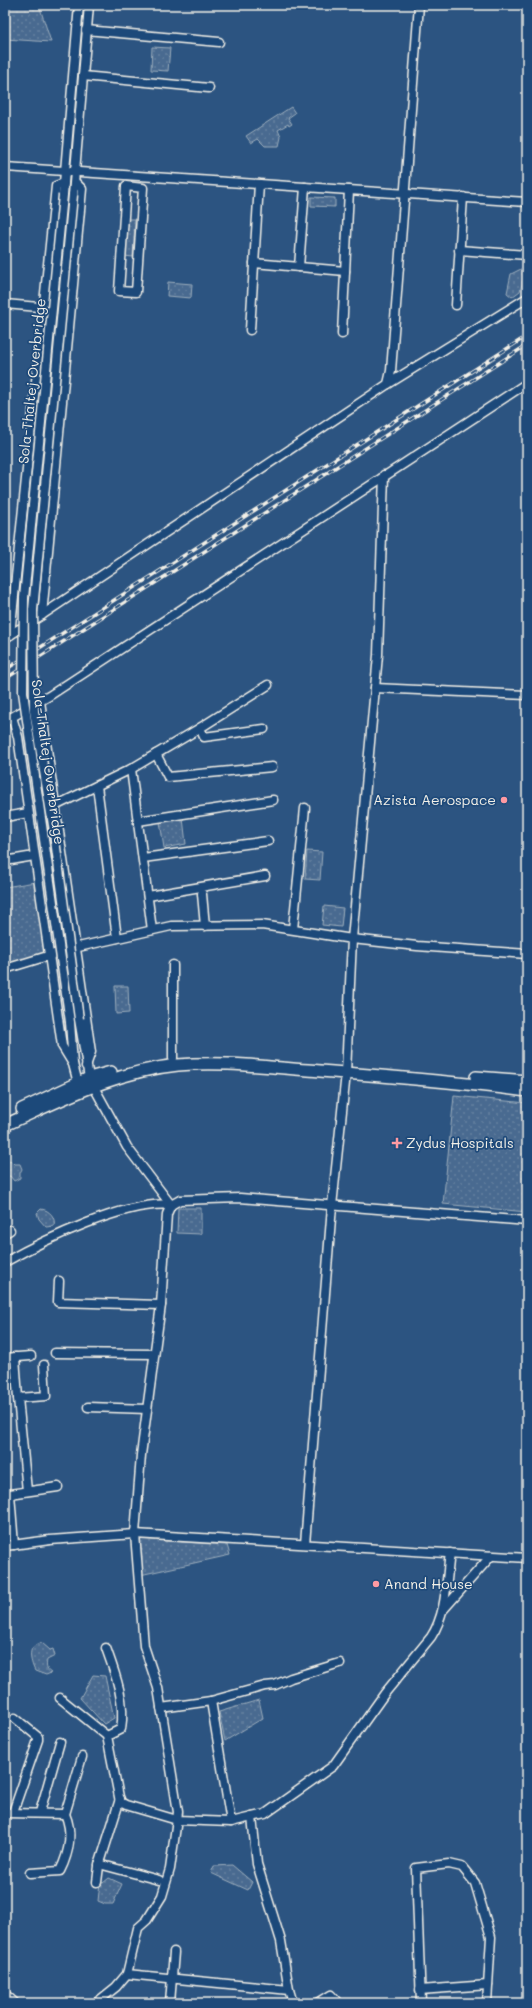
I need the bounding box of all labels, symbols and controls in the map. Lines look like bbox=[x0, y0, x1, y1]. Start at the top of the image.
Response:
street label: Sola-Thaltej Overbridge bbox=[13, 297, 50, 465]
street label: Sola-Thaltej Overbridge bbox=[28, 678, 69, 846]
place label: Azista Aerospace bbox=[373, 790, 496, 809]
marker: Azista Aerospace bbox=[499, 795, 509, 805]
place label: Zydus Hospitals bbox=[406, 1133, 514, 1152]
marker: Zydus Hospitals bbox=[391, 1137, 403, 1149]
place label: Anand House bbox=[384, 1574, 473, 1593]
marker: Anand House bbox=[371, 1579, 381, 1589]

